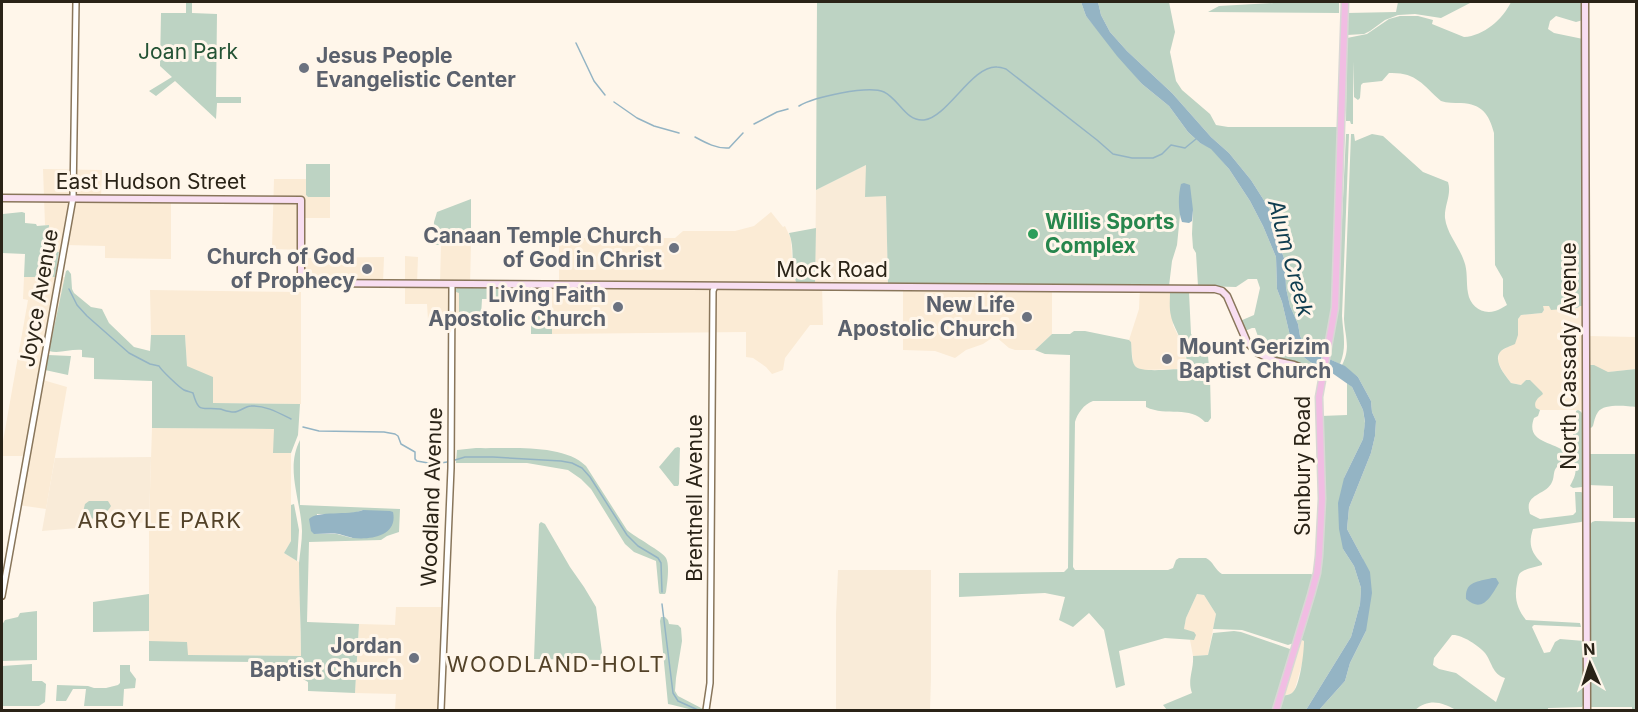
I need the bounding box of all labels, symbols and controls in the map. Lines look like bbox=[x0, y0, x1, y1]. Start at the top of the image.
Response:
park label: Joan Park bbox=[138, 39, 238, 64]
place label: Jesus People Evangelistic Center bbox=[316, 43, 516, 92]
marker: Jesus People Evangelistic Center bbox=[297, 61, 311, 75]
street label: East Hudson Street bbox=[56, 169, 246, 194]
water label: Alum Creek bbox=[1263, 196, 1319, 320]
place label: Willis Sports Complex bbox=[1045, 209, 1174, 258]
place label: Canaan Temple Church of God in Christ bbox=[423, 223, 662, 272]
street label: Joyce Avenue bbox=[14, 227, 63, 369]
marker: Willis Sports Complex bbox=[1026, 227, 1040, 241]
marker: Canaan Temple Church of God in Christ bbox=[667, 241, 681, 255]
street label: North Cassady Avenue bbox=[1556, 242, 1581, 470]
place label: Church of God of Prophecy bbox=[207, 244, 355, 293]
street label: Mock Road bbox=[776, 257, 888, 282]
marker: Church of God of Prophecy bbox=[360, 262, 374, 276]
place label: Living Faith Apostolic Church bbox=[428, 282, 606, 331]
place label: New Life Apostolic Church bbox=[837, 292, 1015, 341]
marker: Living Faith Apostolic Church bbox=[611, 300, 625, 314]
marker: New Life Apostolic Church bbox=[1020, 310, 1034, 324]
place label: Mount Gerizim Baptist Church bbox=[1179, 334, 1331, 383]
marker: Mount Gerizim Baptist Church bbox=[1160, 352, 1174, 366]
street label: Sunbury Road bbox=[1290, 396, 1315, 536]
street label: Woodland Avenue bbox=[416, 407, 447, 587]
street label: Brentnell Avenue bbox=[682, 414, 707, 582]
district label: ARGYLE PARK bbox=[77, 507, 243, 533]
place label: Jordan Baptist Church bbox=[250, 633, 402, 682]
north arrow bbox=[1560, 634, 1620, 694]
text: N bbox=[1583, 639, 1596, 659]
marker: Jordan Baptist Church bbox=[407, 651, 421, 665]
district label: WOODLAND-HOLT bbox=[447, 651, 665, 677]

